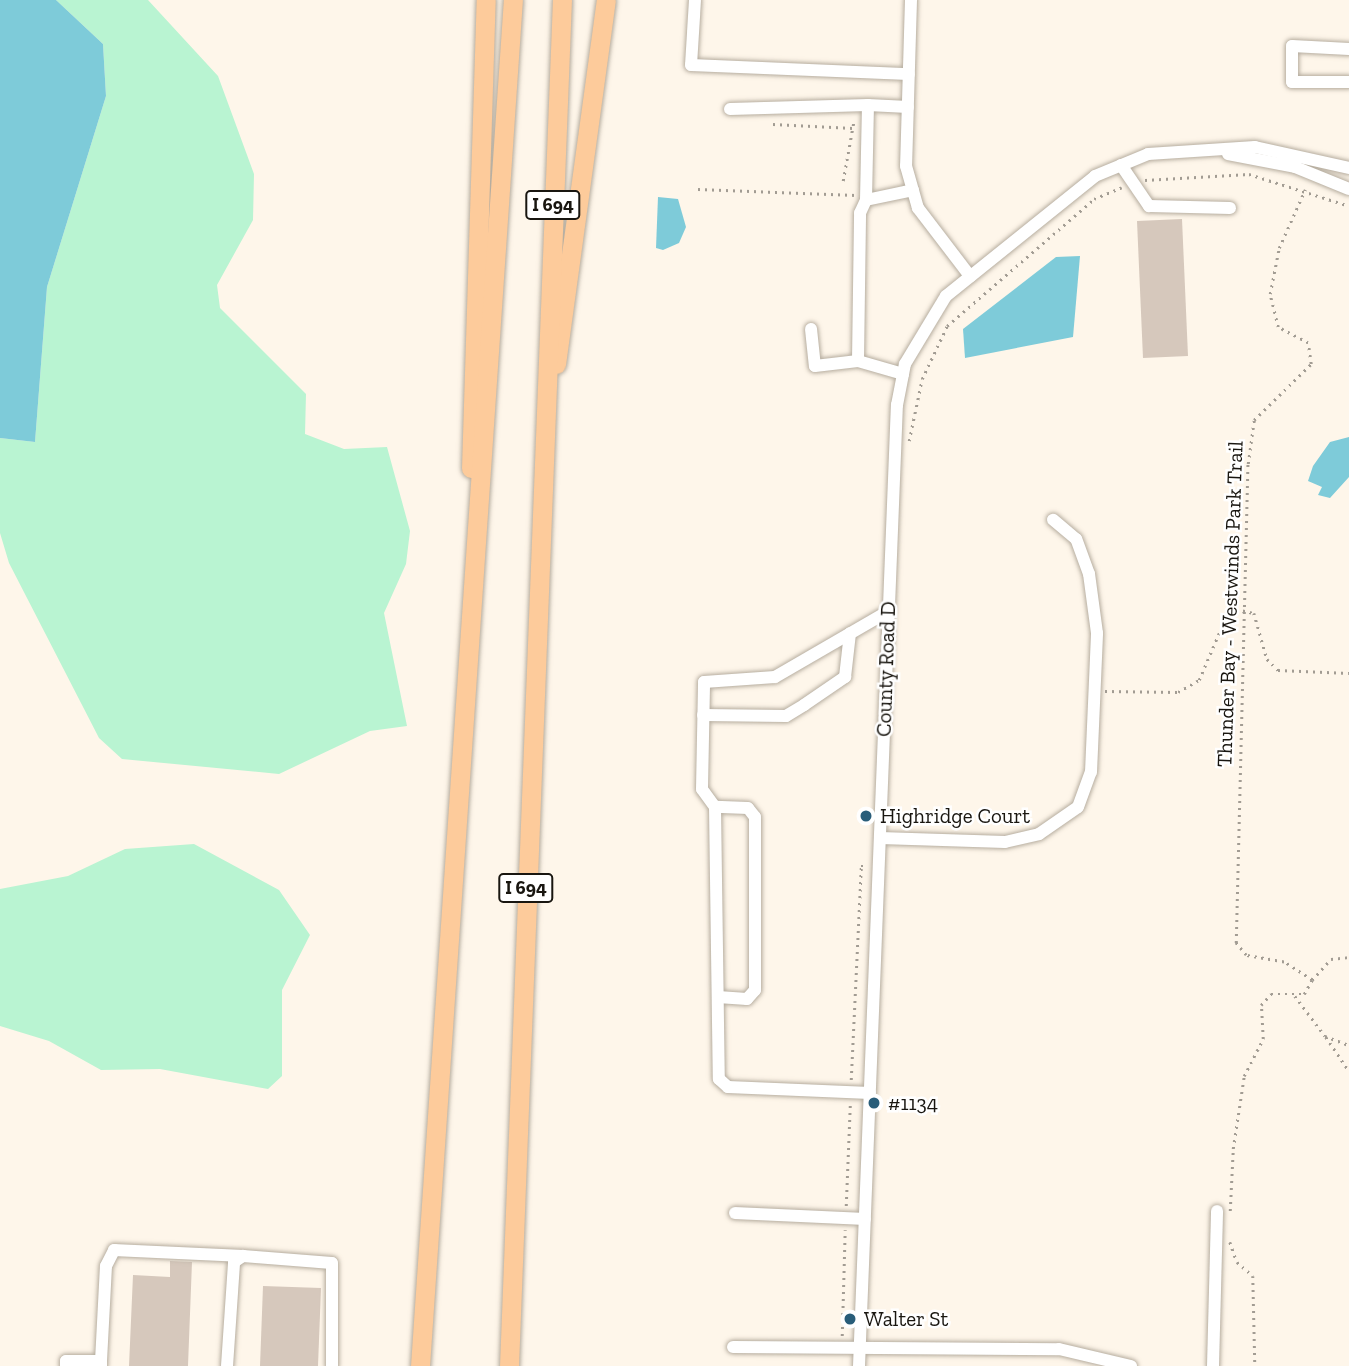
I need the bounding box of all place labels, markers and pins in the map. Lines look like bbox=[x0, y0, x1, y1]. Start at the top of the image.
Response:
place label: Highridge Court bbox=[880, 803, 1030, 829]
marker: Highridge Court bbox=[858, 808, 874, 824]
place label: #1134 bbox=[888, 1090, 938, 1116]
marker: #1134 bbox=[866, 1095, 882, 1111]
place label: Walter St bbox=[864, 1306, 949, 1332]
marker: Walter St bbox=[842, 1311, 858, 1327]

